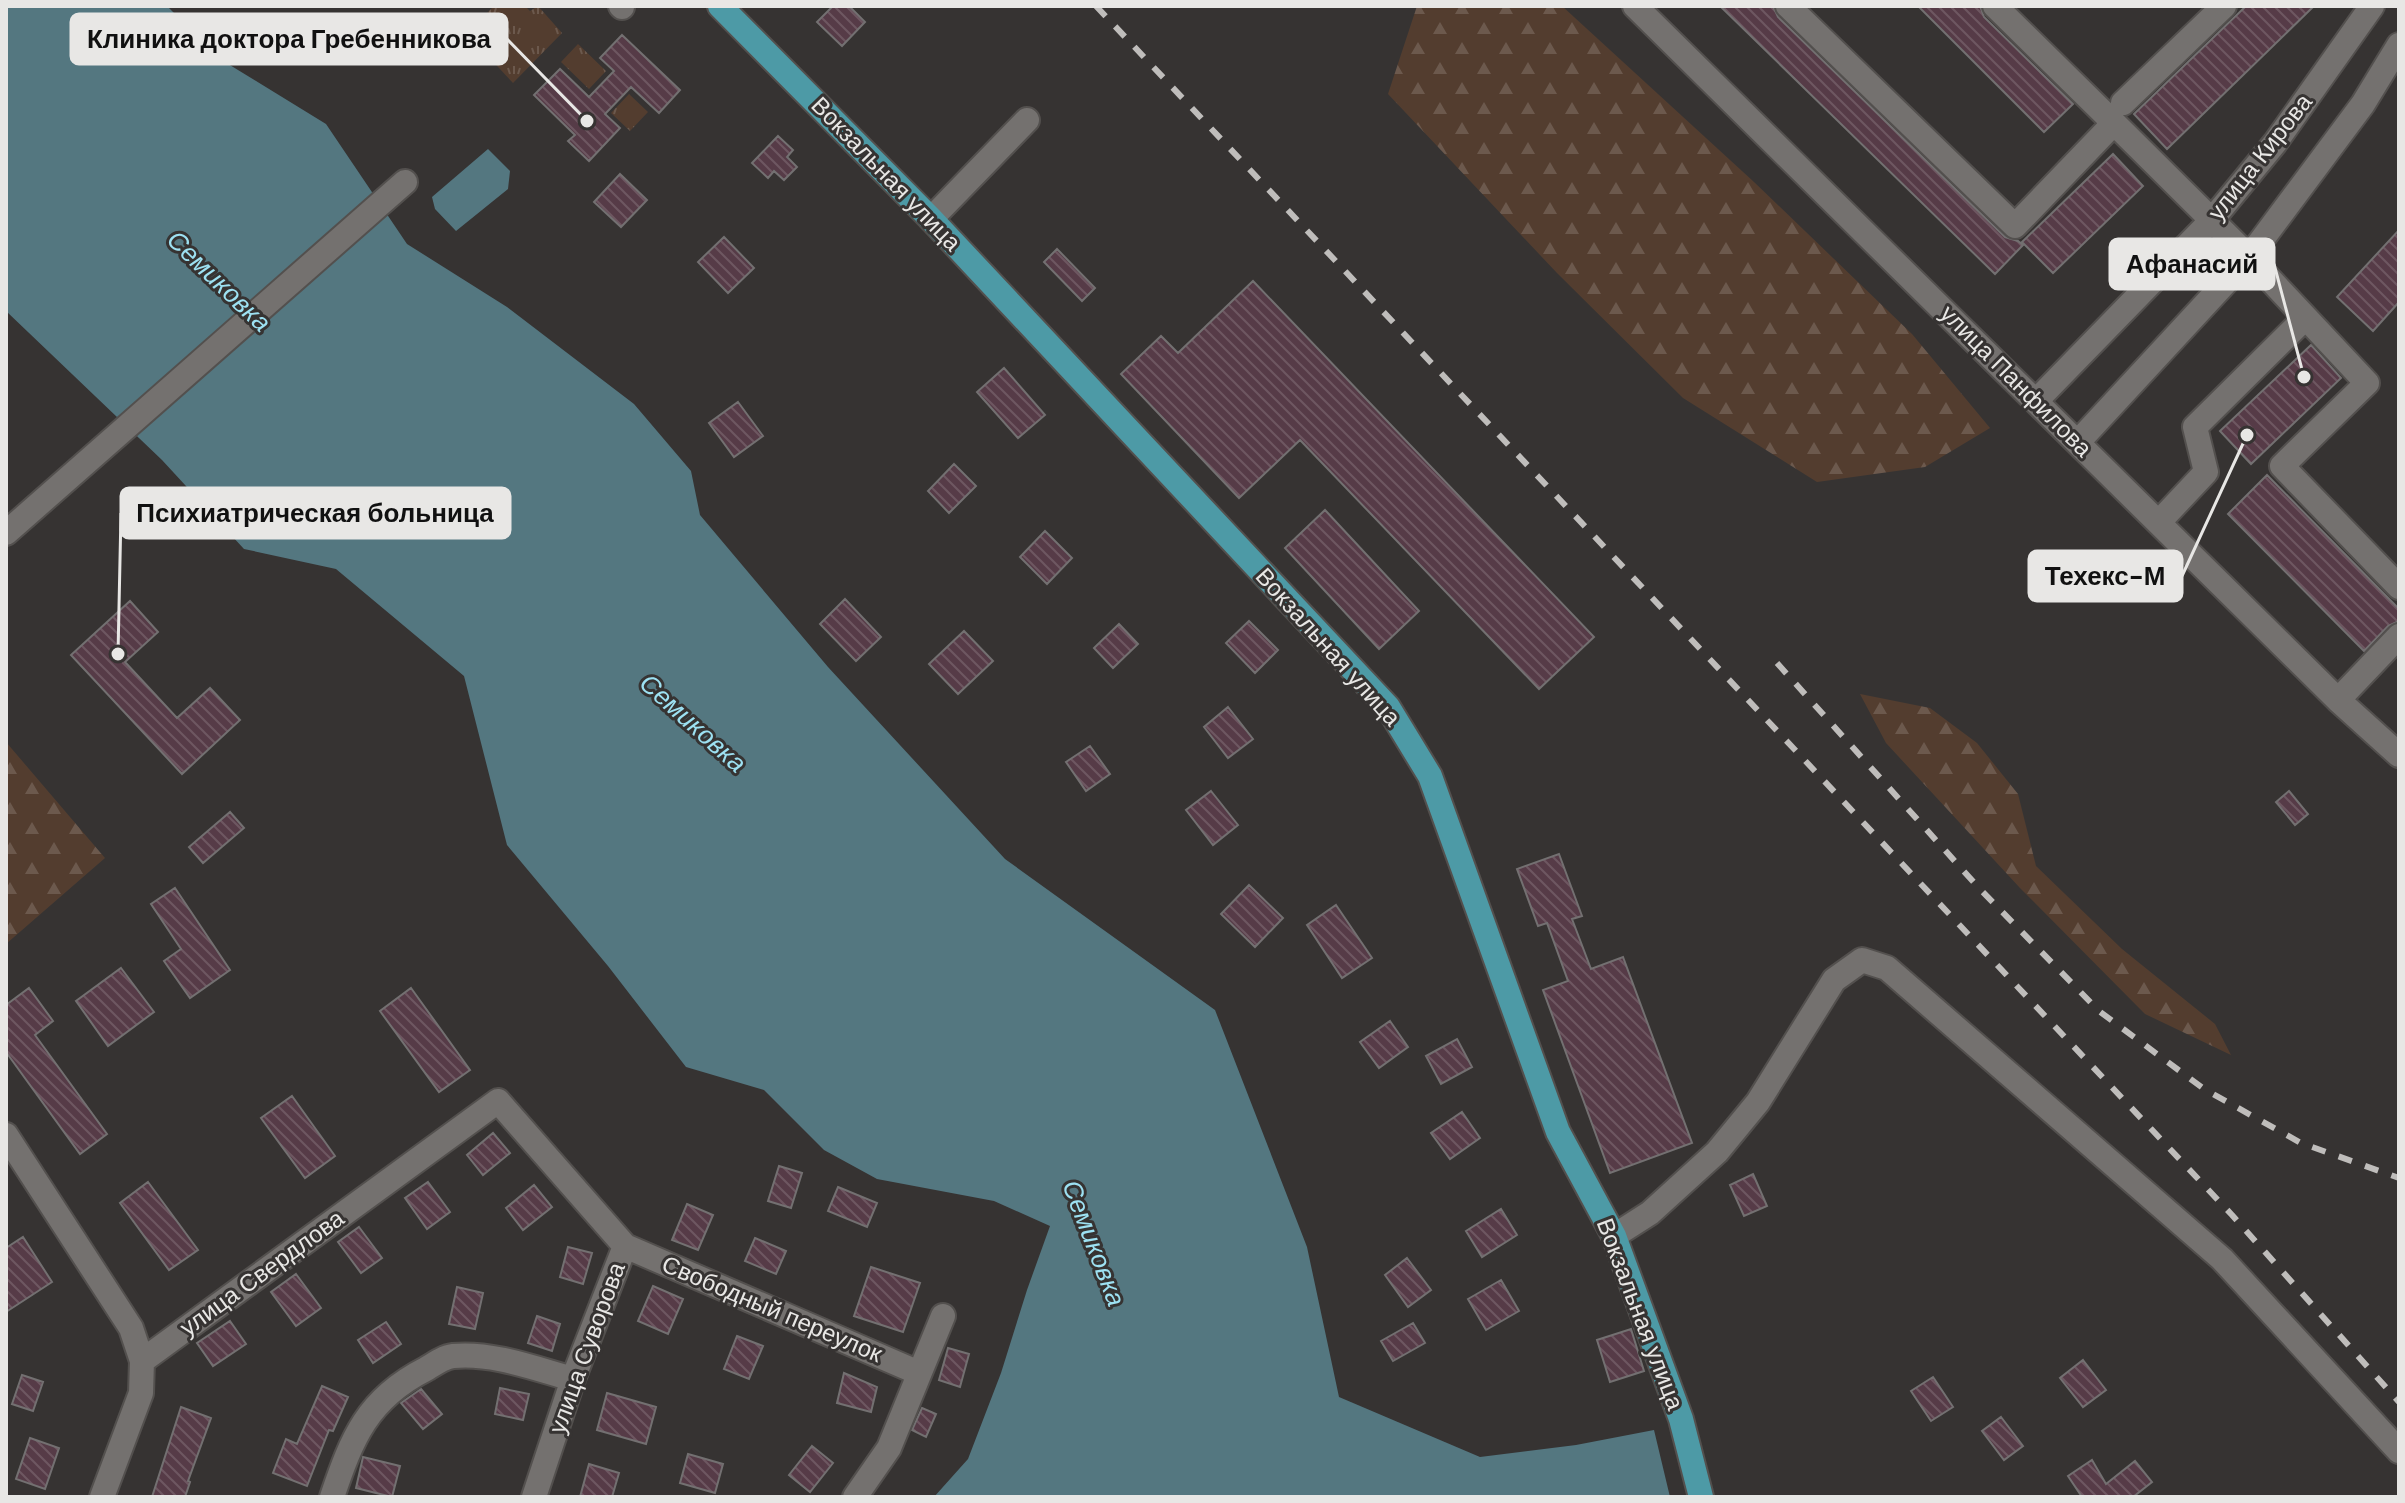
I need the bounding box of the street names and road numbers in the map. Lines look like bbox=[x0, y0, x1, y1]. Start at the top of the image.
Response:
street label: улица Кирова bbox=[2201, 87, 2319, 226]
street label: Вокзальная улица bbox=[805, 90, 968, 258]
street label: улица Панфилова bbox=[1934, 298, 2099, 464]
street label: Вокзальная улица bbox=[1249, 561, 1408, 733]
street label: улица Свердлова bbox=[173, 1202, 351, 1343]
street label: Вокзальная улица bbox=[1590, 1214, 1692, 1415]
street label: Свободный переулок bbox=[657, 1248, 888, 1369]
street label: улица Суворова bbox=[541, 1257, 632, 1438]

